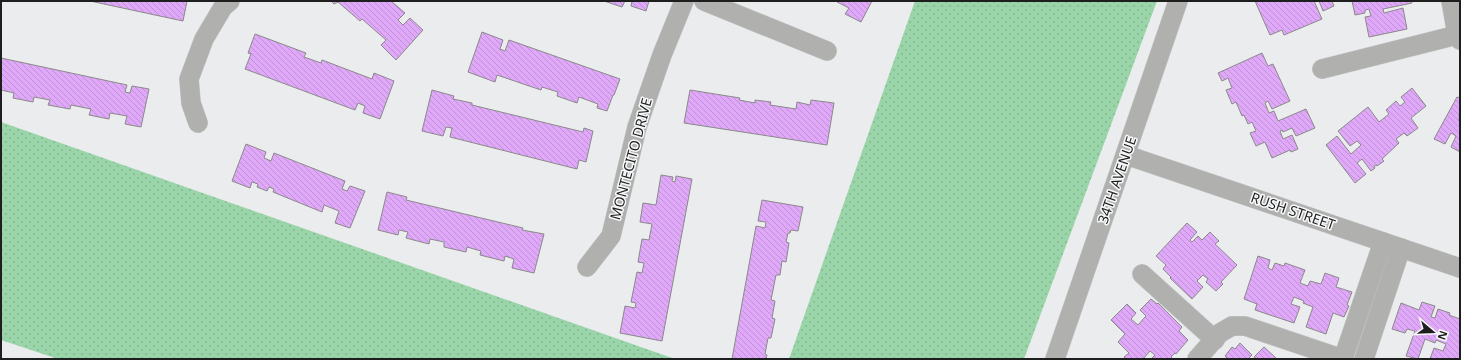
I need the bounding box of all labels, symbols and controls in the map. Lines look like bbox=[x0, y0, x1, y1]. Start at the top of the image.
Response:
street label: MONTECITO DRIVE bbox=[605, 96, 656, 222]
street label: 34TH AVENUE bbox=[1093, 134, 1140, 226]
street label: RUSH STREET bbox=[1248, 187, 1338, 234]
north arrow bbox=[1413, 312, 1453, 352]
text: N bbox=[1434, 329, 1451, 342]

